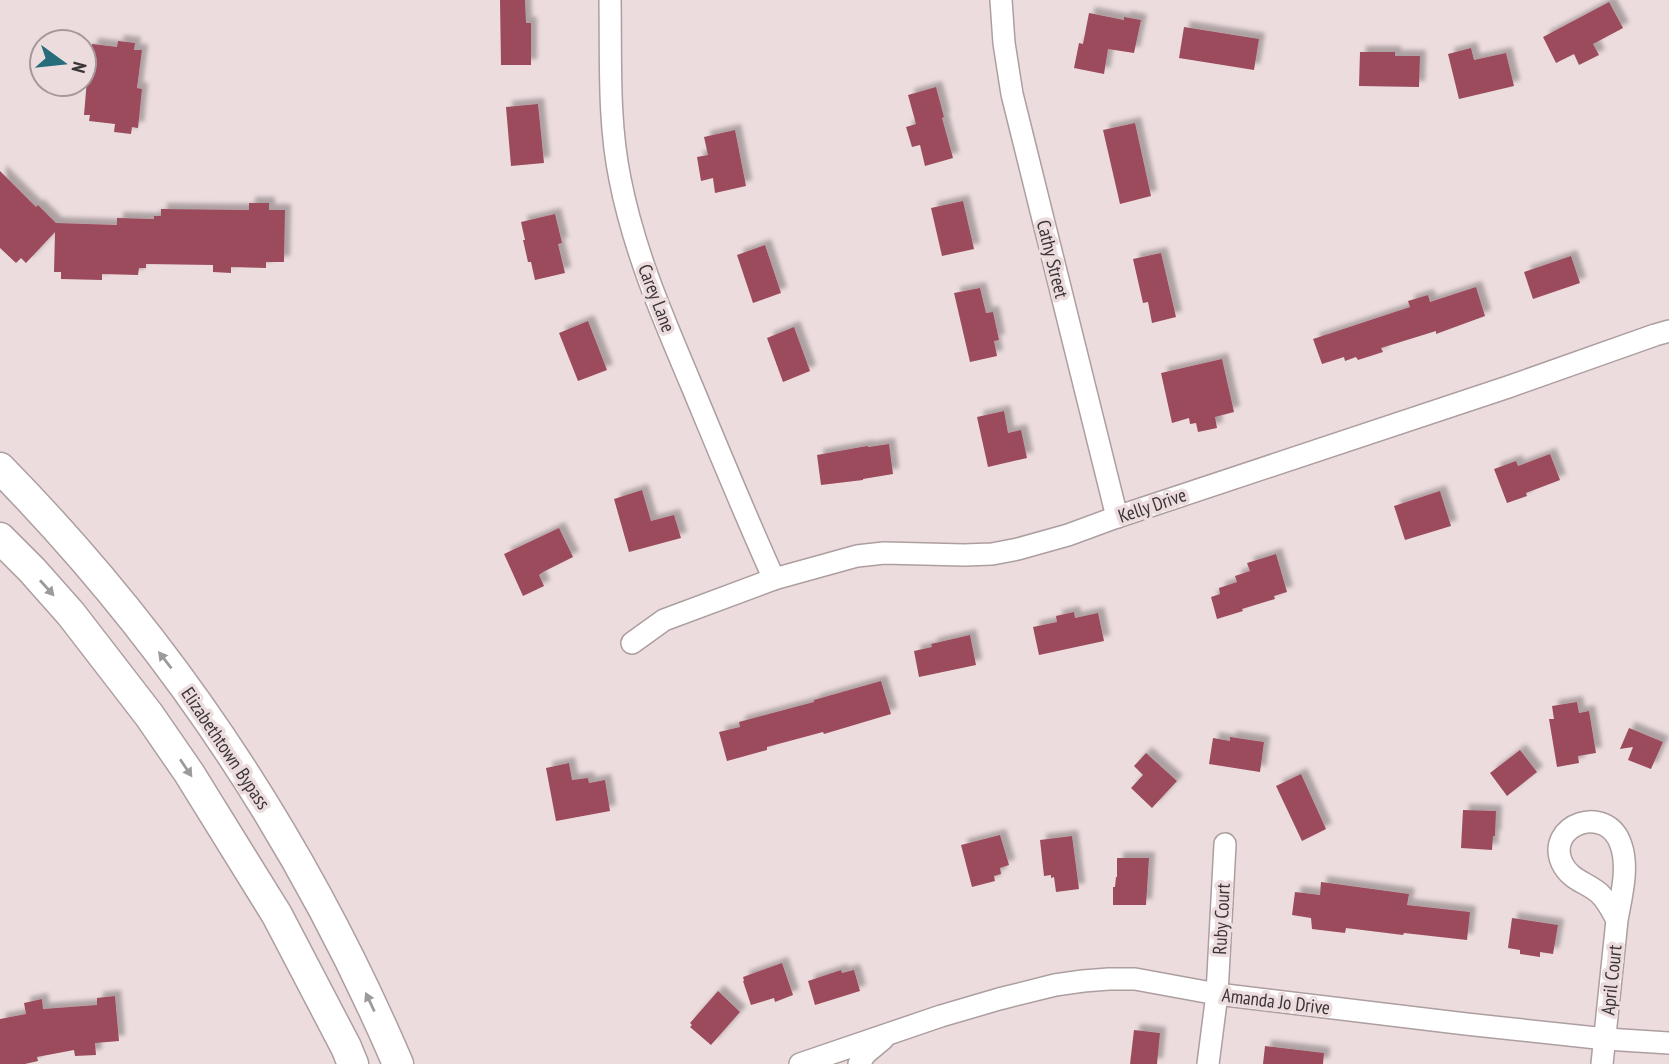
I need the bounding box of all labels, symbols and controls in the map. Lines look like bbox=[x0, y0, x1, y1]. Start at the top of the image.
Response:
north arrow bbox=[28, 28, 98, 98]
text: N bbox=[67, 59, 92, 75]
street label: Cathy Street bbox=[1032, 217, 1074, 301]
street label: Carey Lane bbox=[633, 261, 681, 335]
street label: Kelly Drive bbox=[1115, 482, 1189, 528]
one-way arrow bbox=[39, 579, 55, 597]
one-way arrow bbox=[159, 651, 173, 669]
street label: Elizabethtown Bypass bbox=[176, 682, 276, 814]
one-way arrow bbox=[179, 759, 193, 777]
street label: Ruby Court bbox=[1207, 882, 1235, 955]
street label: April Court bbox=[1595, 943, 1627, 1016]
street label: Amanda Jo Drive bbox=[1221, 982, 1331, 1020]
one-way arrow bbox=[364, 992, 376, 1012]

